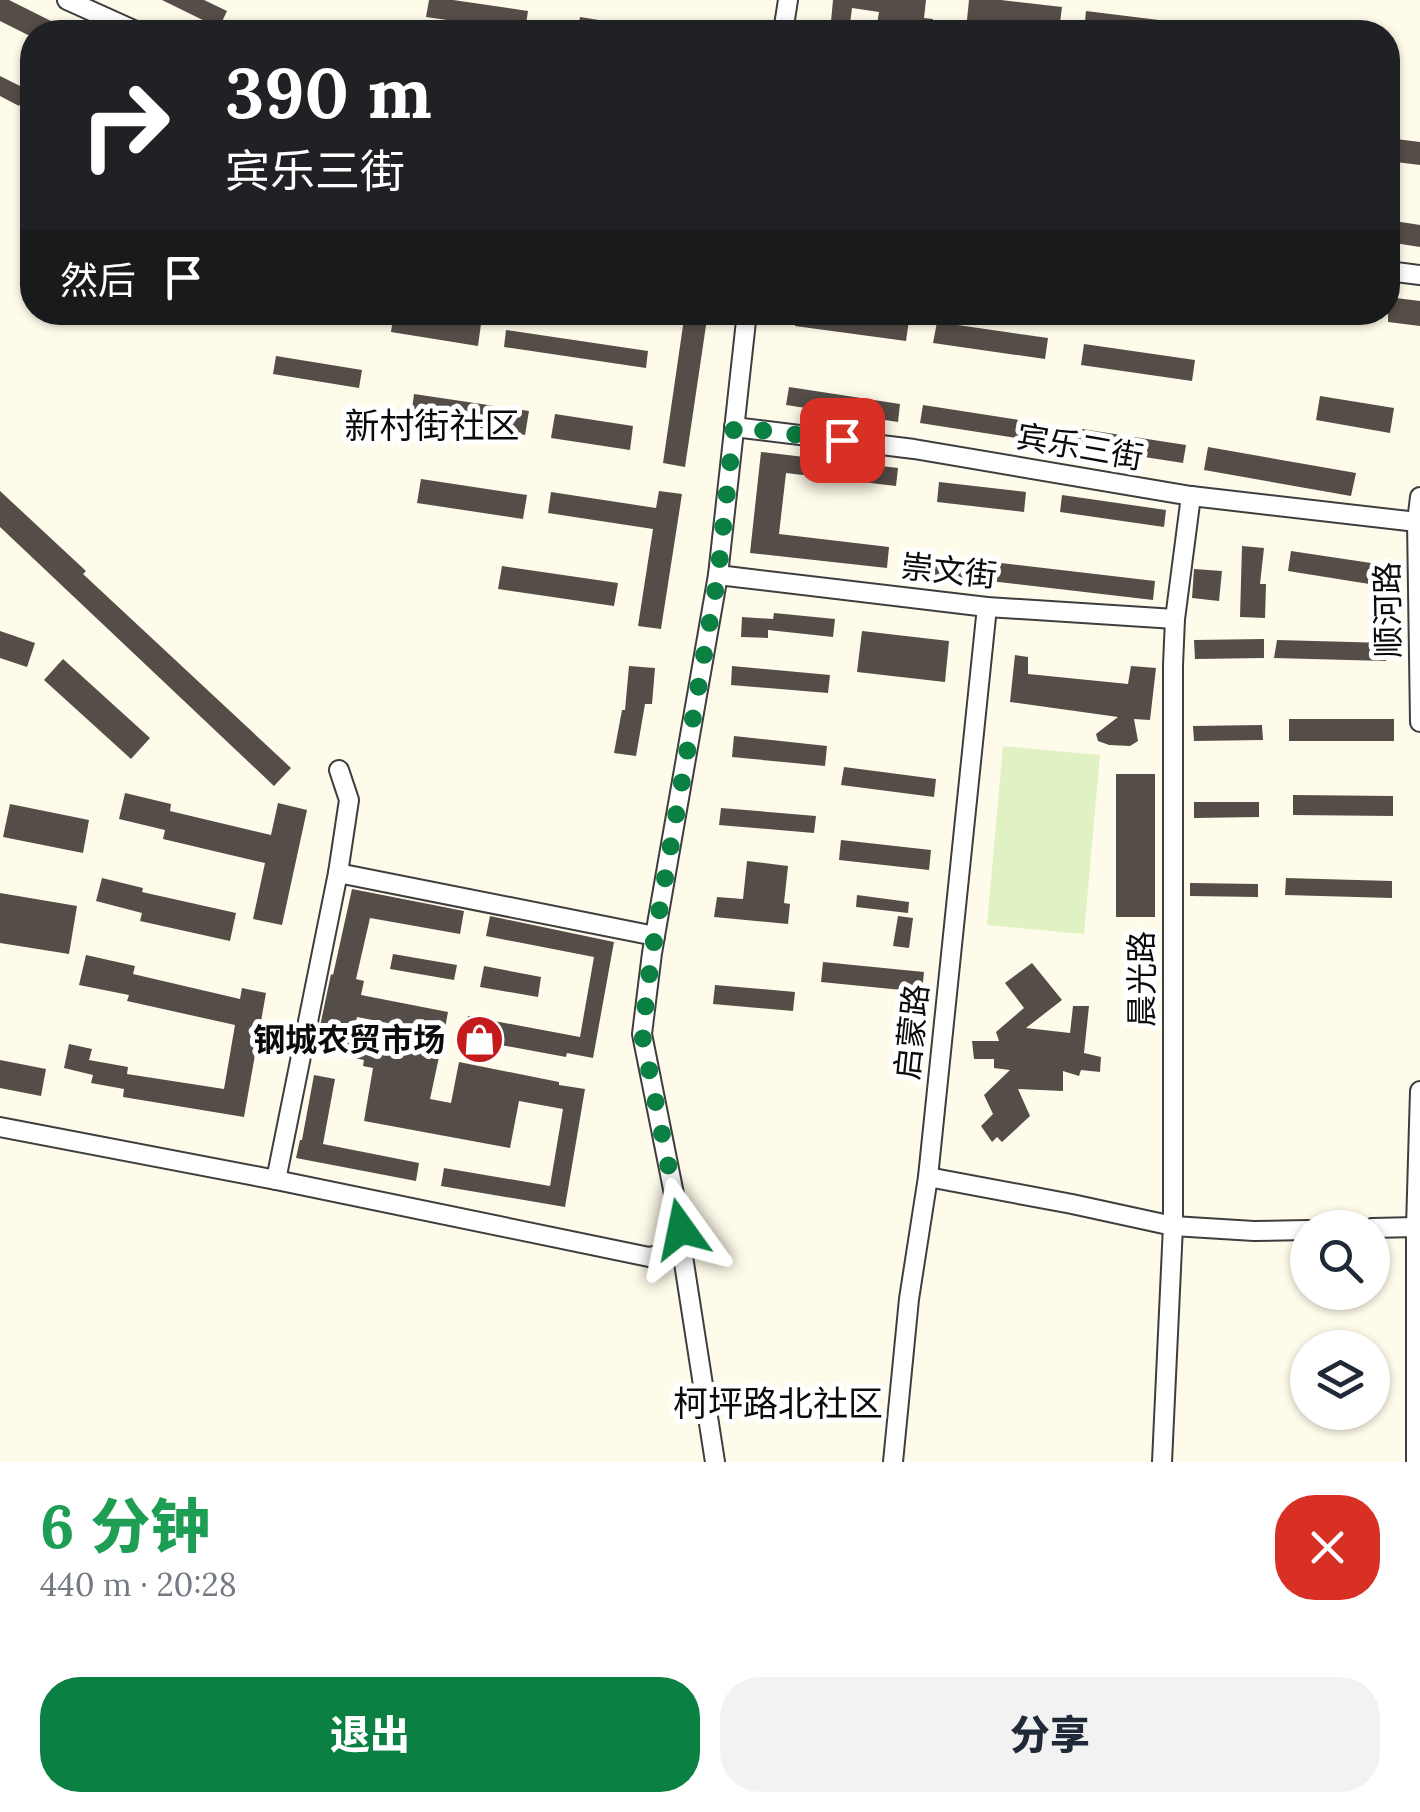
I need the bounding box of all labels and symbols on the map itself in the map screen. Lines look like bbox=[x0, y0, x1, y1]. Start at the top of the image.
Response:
pin bbox=[800, 398, 885, 483]
district label: 新村街社区 bbox=[344, 403, 520, 448]
street label: 宾乐三街 bbox=[1013, 415, 1147, 478]
street label: 崇文街 bbox=[899, 545, 999, 596]
street label: 顺河路 bbox=[1366, 562, 1409, 658]
street label: 晨光路 bbox=[1121, 931, 1162, 1027]
street label: 启蒙路 bbox=[886, 982, 937, 1082]
shop icon: 钢城农贸市场 bbox=[454, 1014, 506, 1066]
place label: 钢城农贸市场 bbox=[253, 1019, 445, 1060]
position arrow bbox=[629, 1177, 733, 1281]
district label: 柯坪路北社区 bbox=[673, 1381, 883, 1426]

